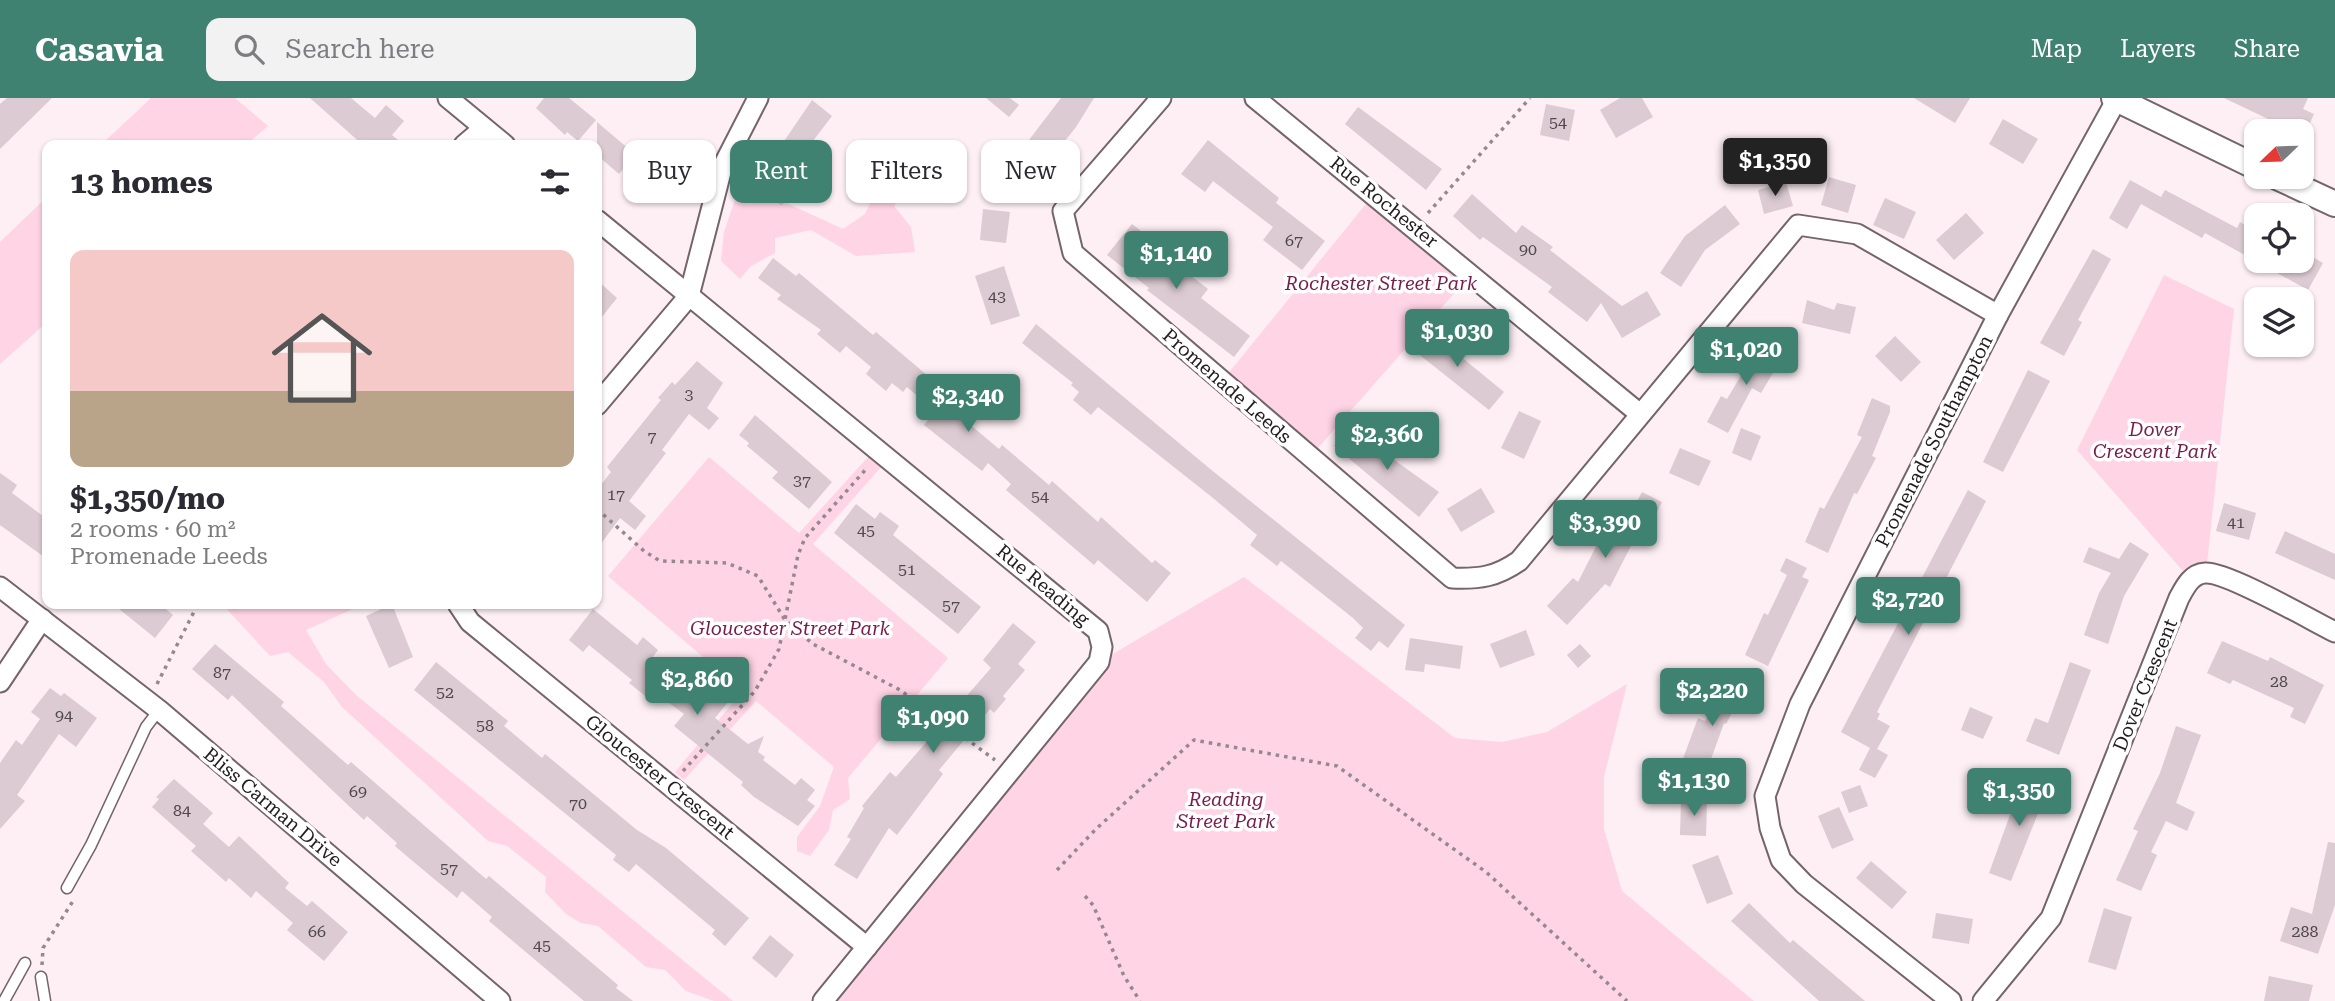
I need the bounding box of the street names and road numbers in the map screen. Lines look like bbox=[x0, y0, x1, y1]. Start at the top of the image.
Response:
street label: Rue Rochester bbox=[1325, 152, 1443, 253]
street label: Promenade Leeds bbox=[1158, 324, 1296, 448]
street label: Promenade Southampton bbox=[1870, 331, 1998, 551]
street label: Rue Reading bbox=[992, 539, 1094, 631]
street label: Dover Crescent bbox=[2108, 615, 2182, 755]
street label: Gloucester Crescent bbox=[581, 710, 739, 844]
street label: Bliss Carman Drive bbox=[199, 742, 347, 872]

